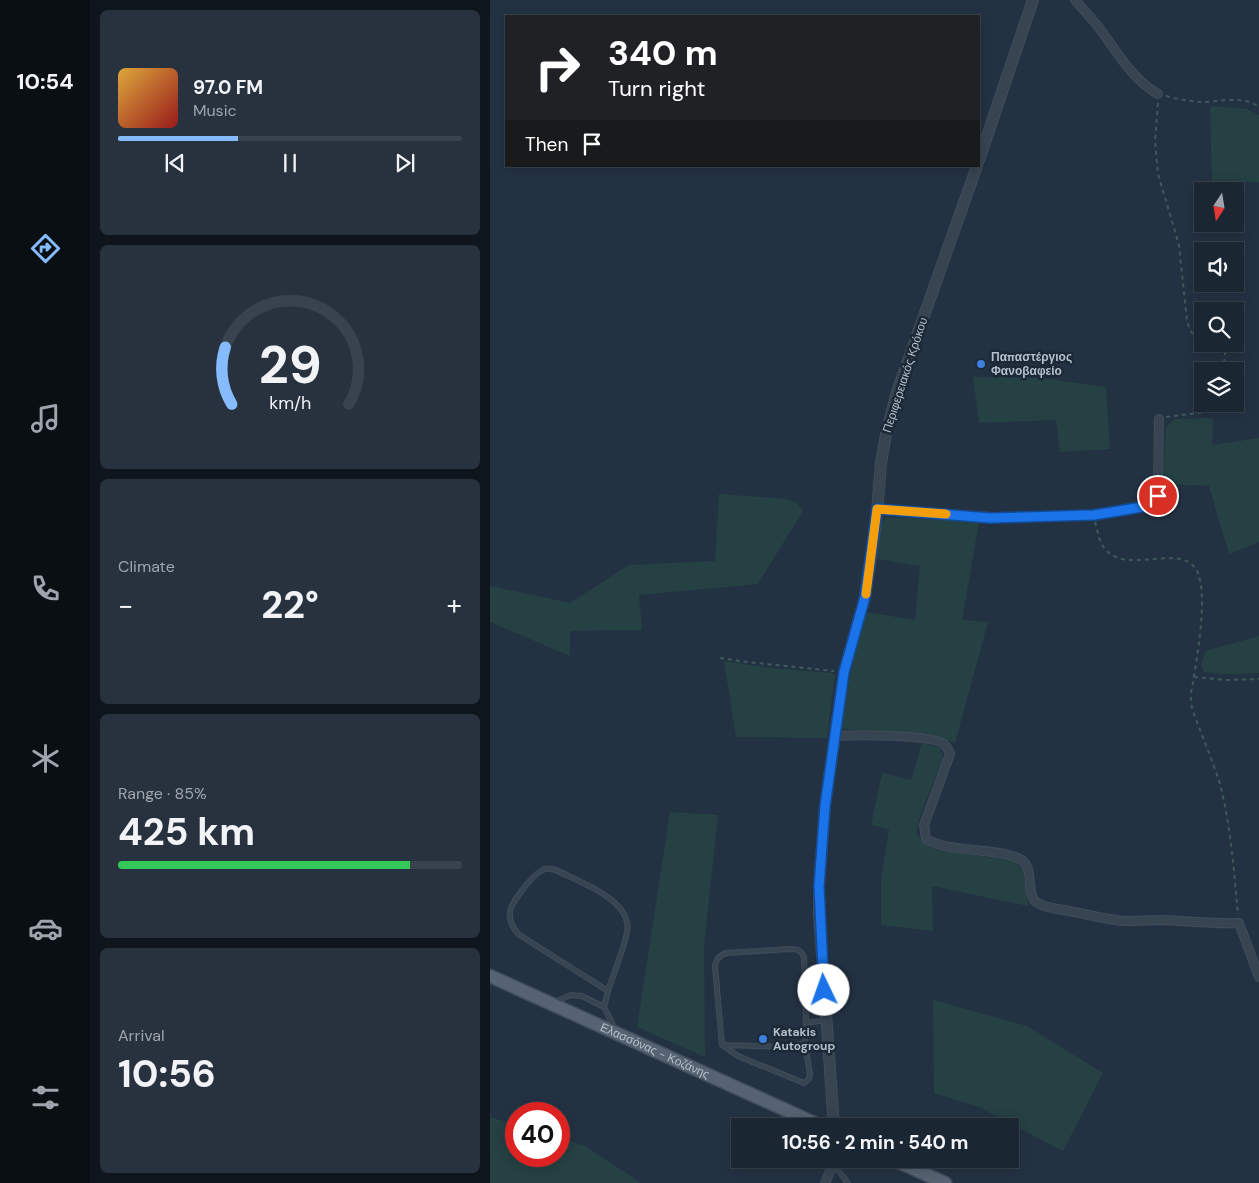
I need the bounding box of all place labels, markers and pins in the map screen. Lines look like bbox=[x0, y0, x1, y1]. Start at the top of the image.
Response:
place label: Παπαστέργιος Φανοβαφείο bbox=[991, 349, 1072, 379]
marker: Παπαστέργιος Φανοβαφείο bbox=[975, 358, 987, 370]
pin bbox=[1137, 475, 1179, 517]
place label: Katakis Autogroup bbox=[773, 1024, 835, 1054]
marker: Katakis Autogroup bbox=[757, 1033, 769, 1045]

